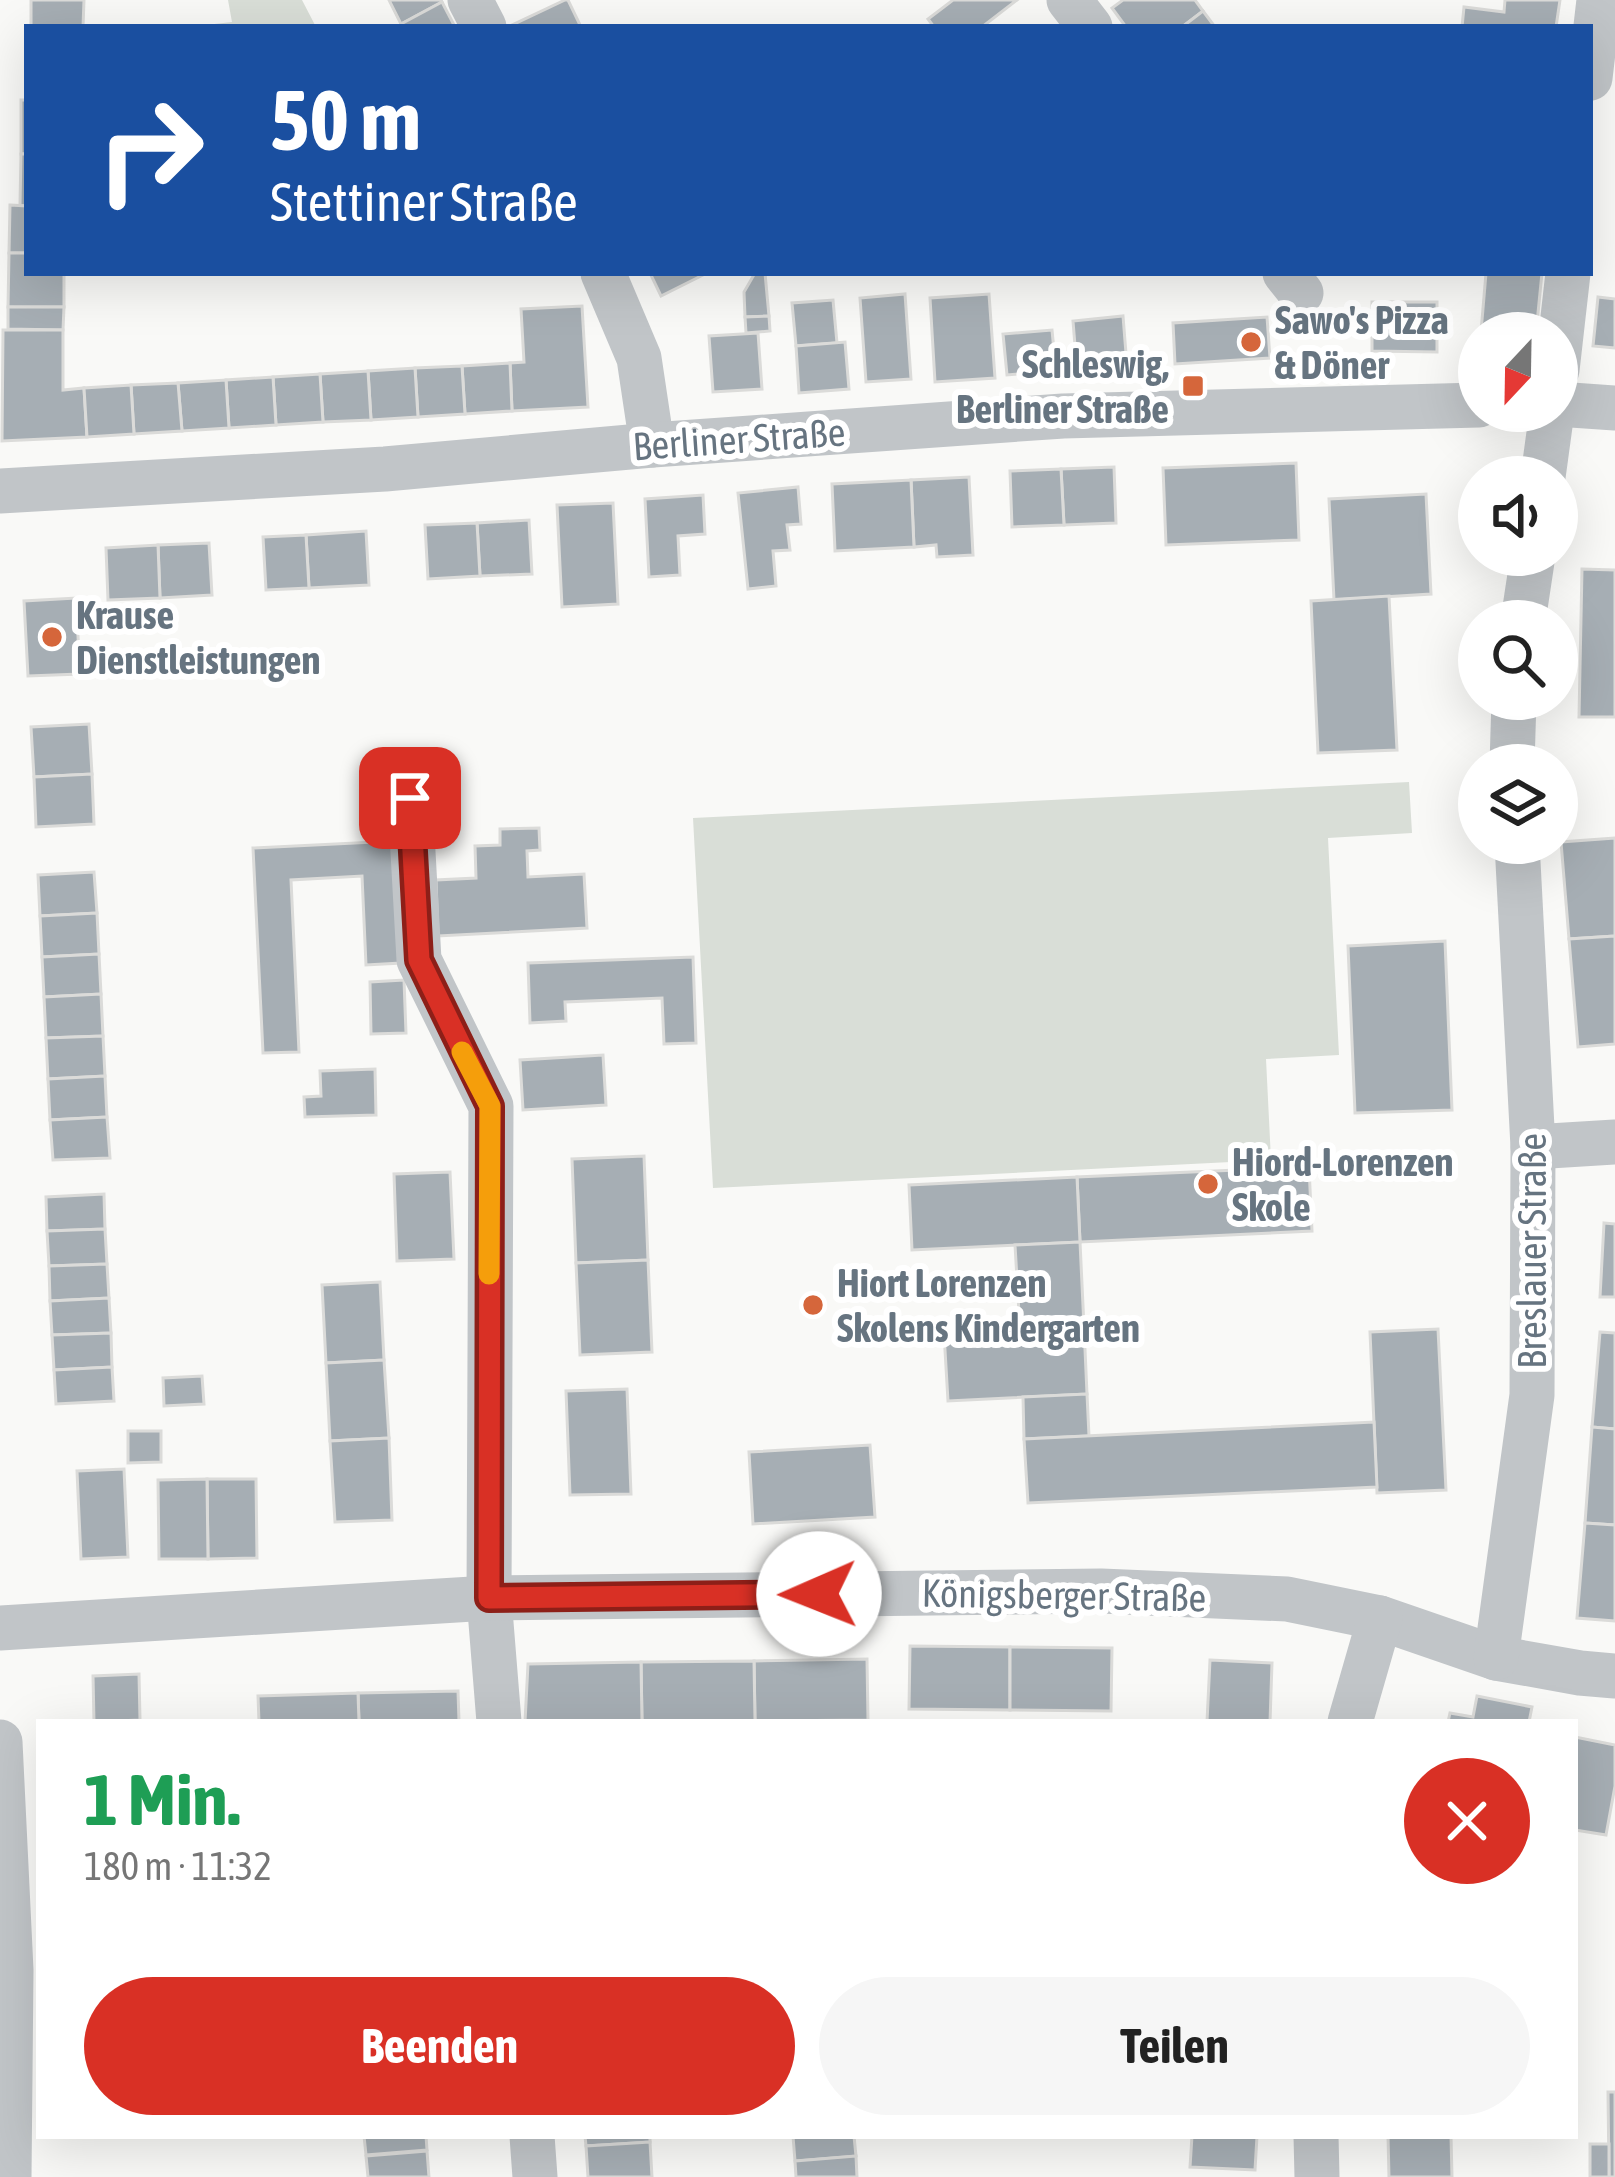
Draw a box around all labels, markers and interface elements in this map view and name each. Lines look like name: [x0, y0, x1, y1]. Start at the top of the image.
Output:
icon: right: [72, 72, 228, 228]
text: 50 m: [270, 72, 421, 168]
text: Stettiner Straße: [270, 171, 578, 232]
place label: Sawo's Pizza & Döner: [1275, 298, 1449, 387]
north arrow: [1458, 312, 1578, 432]
map controls: [1458, 312, 1578, 864]
marker: Sawo's Pizza & Döner: [1238, 329, 1264, 355]
place label: Schleswig, Berliner Straße: [956, 342, 1169, 431]
marker: Schleswig, Berliner Straße: [1180, 373, 1206, 399]
street label: Berliner Straße: [631, 410, 847, 468]
button: sound: [1458, 456, 1578, 576]
place label: Krause Dienstleistungen: [76, 593, 320, 682]
button: search: [1458, 600, 1578, 720]
marker: Krause Dienstleistungen: [39, 624, 65, 650]
button: layers: [1458, 744, 1578, 864]
pin: [359, 747, 461, 849]
icon: arrive: [377, 765, 443, 831]
street label: Breslauer Straße: [1510, 1133, 1554, 1369]
place label: Hiord-Lorenzen Skole: [1232, 1140, 1454, 1229]
marker: Hiord-Lorenzen Skole: [1195, 1171, 1221, 1197]
place label: Hiort Lorenzen Skolens Kindergarten: [837, 1261, 1140, 1350]
marker: Hiort Lorenzen Skolens Kindergarten: [800, 1292, 826, 1318]
position arrow: [756, 1531, 882, 1657]
street label: Königsberger Straße: [921, 1571, 1207, 1619]
text: 1 Min.: [84, 1758, 240, 1840]
button: close: [1404, 1758, 1530, 1884]
text: 180 m · 11:32: [84, 1844, 272, 1888]
button: Beenden: [84, 1977, 795, 2115]
button: Teilen: [819, 1977, 1530, 2115]

